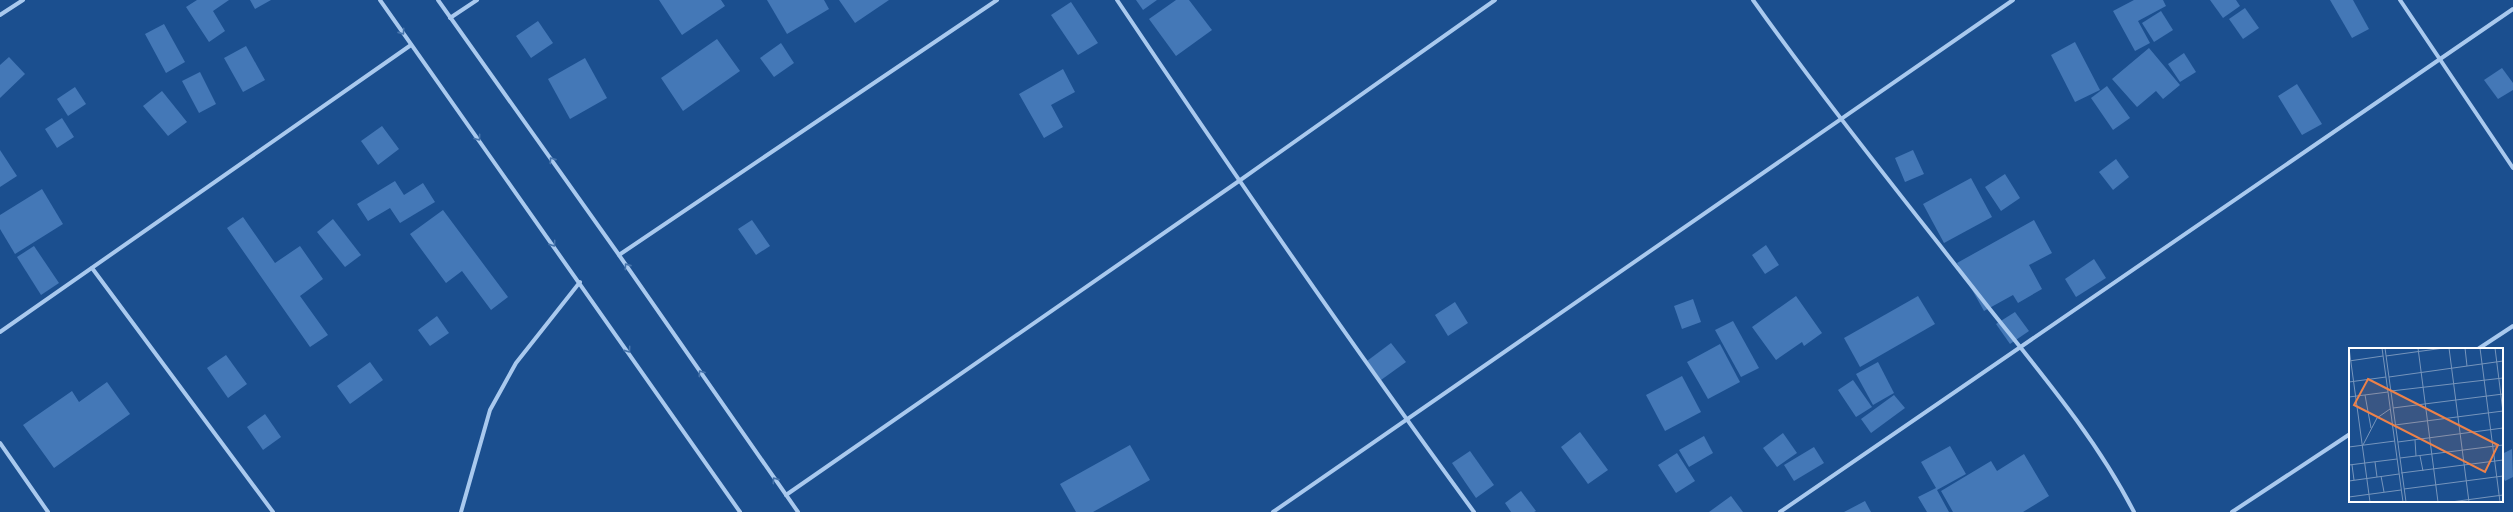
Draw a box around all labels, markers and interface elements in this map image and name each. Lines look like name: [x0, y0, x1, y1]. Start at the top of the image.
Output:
one-way arrow: [397, 28, 405, 35]
one-way arrow: [473, 134, 481, 141]
one-way arrow: [550, 158, 557, 165]
one-way arrow: [548, 240, 556, 247]
one-way arrow: [625, 264, 632, 271]
one-way arrow: [623, 346, 630, 353]
inset map: [2349, 348, 2503, 502]
one-way arrow: [698, 370, 706, 377]
one-way arrow: [772, 477, 780, 484]

